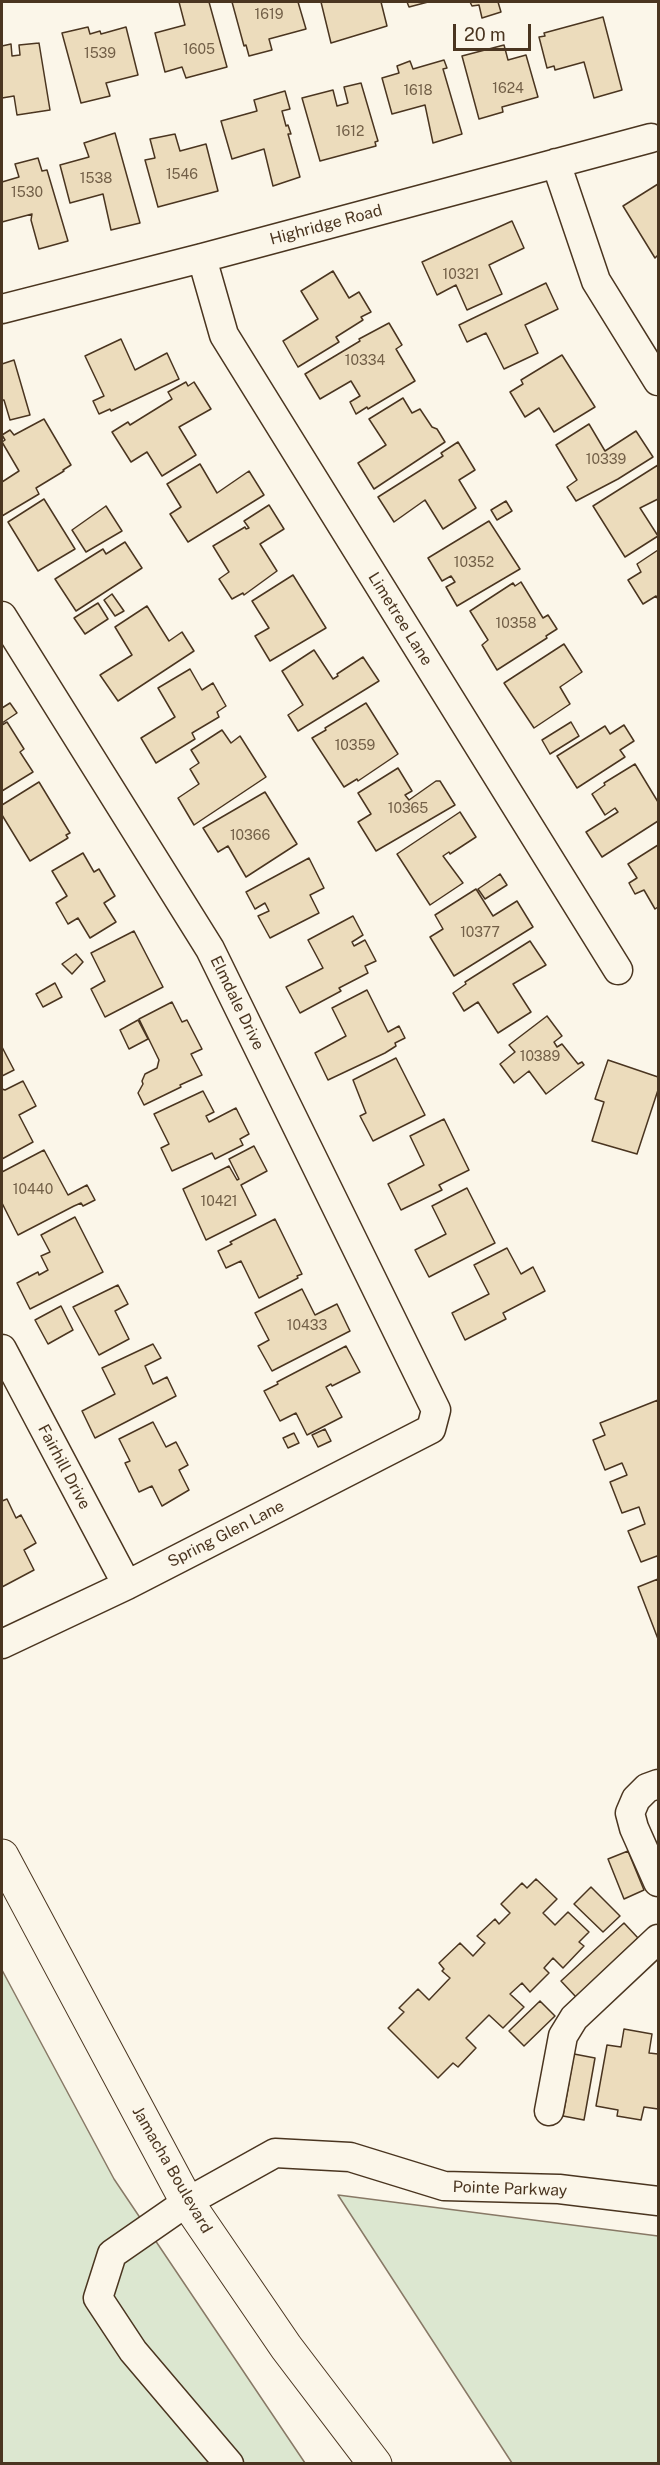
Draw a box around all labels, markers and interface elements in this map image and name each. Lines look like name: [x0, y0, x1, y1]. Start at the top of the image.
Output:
house number: 1619: [255, 7, 283, 23]
scale bar: [456, 12, 534, 50]
text: 20 m: [464, 24, 506, 45]
house number: 1605: [183, 42, 215, 58]
house number: 1539: [84, 46, 116, 62]
house number: 1624: [492, 81, 524, 97]
house number: 1618: [403, 83, 433, 99]
house number: 1612: [336, 124, 364, 140]
house number: 1546: [166, 167, 198, 183]
house number: 1538: [80, 171, 112, 187]
house number: 1530: [11, 185, 43, 201]
street label: Highridge Road: [268, 201, 384, 249]
house number: 10321: [442, 267, 480, 283]
house number: 10334: [345, 353, 385, 369]
house number: 10339: [586, 452, 626, 468]
house number: 10352: [454, 555, 494, 571]
street label: Limetree Lane: [364, 569, 436, 669]
house number: 10358: [495, 616, 537, 632]
house number: 10359: [335, 738, 375, 754]
house number: 10365: [388, 801, 428, 817]
house number: 10366: [230, 828, 270, 844]
house number: 10377: [460, 925, 500, 941]
street label: Elmdale Drive: [206, 953, 268, 1053]
house number: 10389: [520, 1049, 560, 1065]
house number: 10440: [13, 1182, 53, 1198]
house number: 10421: [200, 1194, 238, 1210]
house number: 10433: [287, 1318, 327, 1334]
street label: Fairhill Drive: [34, 1421, 94, 1513]
street label: Spring Glen Lane: [165, 1496, 287, 1572]
street label: Jamacha Boulevard: [128, 2103, 216, 2237]
street label: Pointe Parkway: [452, 2177, 568, 2201]

